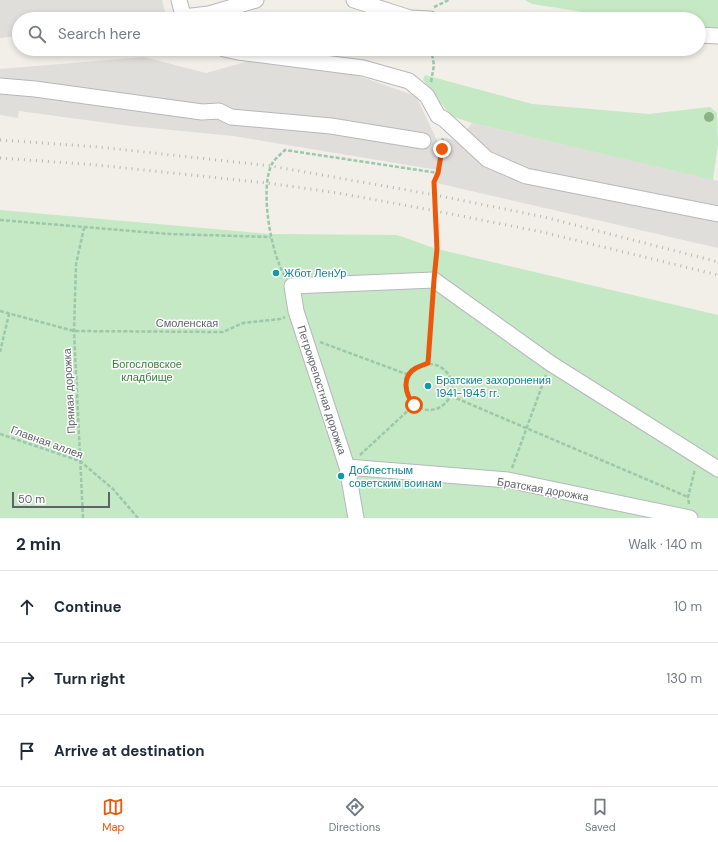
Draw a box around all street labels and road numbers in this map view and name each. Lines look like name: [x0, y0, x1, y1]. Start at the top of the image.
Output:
street label: Смоленская: [156, 316, 218, 330]
street label: Петрокрепостная дорожка: [295, 324, 350, 457]
street label: Прямая дорожка: [60, 347, 78, 434]
street label: Главная аллея: [9, 422, 85, 462]
street label: Братская дорожка: [496, 474, 591, 504]

